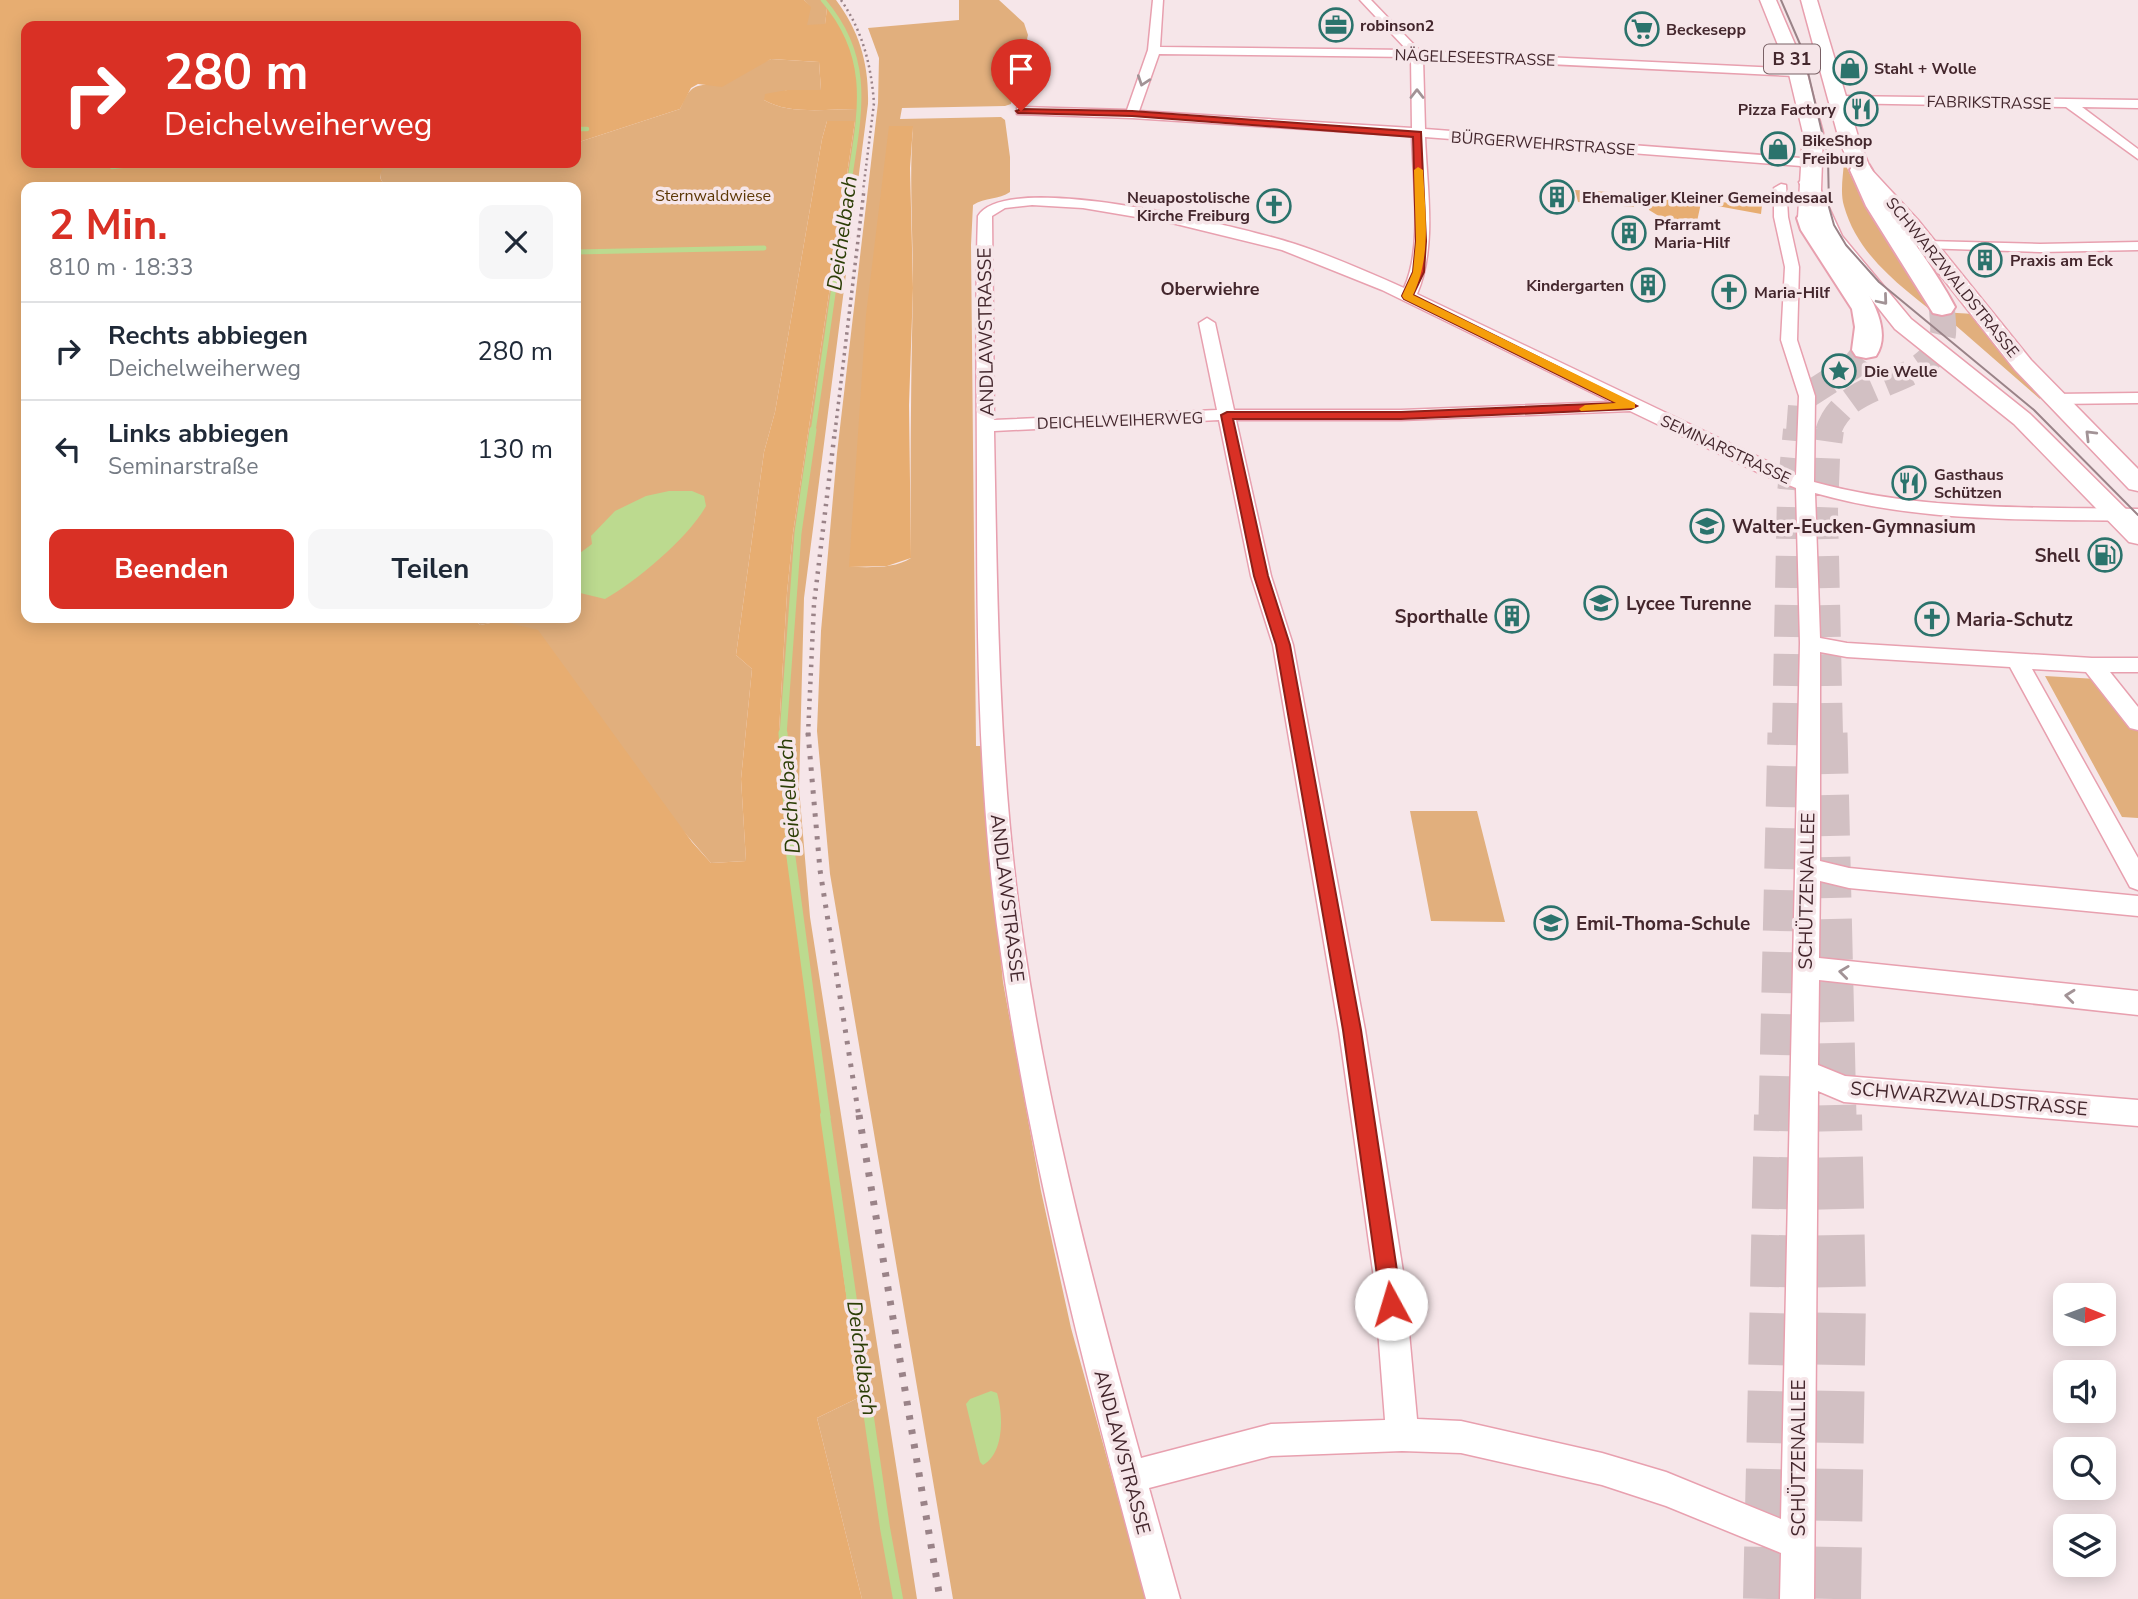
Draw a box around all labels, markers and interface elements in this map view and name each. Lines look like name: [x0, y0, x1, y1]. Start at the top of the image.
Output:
office icon: robinson2: [1317, 6, 1355, 44]
supermarket icon: Beckesepp: [1623, 10, 1661, 48]
place label: robinson2: [1360, 15, 1434, 37]
place label: Beckesepp: [1666, 19, 1746, 41]
text: 280 m: [164, 39, 308, 106]
pin: [991, 39, 1051, 111]
street label: NÄGELESEESTRASSE: [1394, 44, 1556, 72]
road number: B 31: [1764, 44, 1820, 74]
icon: right: [49, 49, 140, 140]
shop icon: Stahl + Wolle: [1831, 49, 1869, 87]
icon: arrive: [1002, 50, 1040, 88]
place label: Stahl + Wolle: [1874, 58, 1977, 80]
one-way arrow: [1137, 75, 1151, 87]
one-way arrow: [1409, 89, 1425, 99]
restaurant icon: Pizza Factory: [1842, 90, 1880, 128]
street label: FABRIKSTRASSE: [1926, 91, 2052, 115]
place label: Pizza Factory: [1738, 99, 1837, 121]
text: Deichelweiherweg: [164, 103, 433, 146]
street label: BÜRGERWEHRSTRASSE: [1450, 127, 1636, 161]
shop icon: BikeShop Freiburg: [1759, 130, 1797, 168]
place label: BikeShop Freiburg: [1802, 130, 1872, 170]
water label: Deichelbach: [820, 174, 864, 292]
building icon: Ehemaliger Kleiner Gemeindesaal: [1538, 178, 1576, 216]
park label: Sternwaldwiese: [655, 185, 771, 207]
place label: Neuapostolische Kirche Freiburg: [1127, 187, 1250, 227]
church icon: Neuapostolische Kirche Freiburg: [1255, 187, 1293, 225]
place label: Ehemaliger Kleiner Gemeindesaal: [1582, 187, 1833, 209]
street label: SCHWARZWALDSTRASSE: [1881, 193, 2024, 362]
text: 2 Min.: [49, 197, 168, 254]
button: close: [479, 205, 553, 279]
building icon: Pfarramt Maria-Hilf: [1610, 214, 1648, 252]
place label: Pfarramt Maria-Hilf: [1654, 214, 1731, 254]
building icon: Praxis am Eck: [1966, 241, 2004, 279]
street label: ANDLAWSTRASSE: [972, 247, 1000, 417]
place label: Praxis am Eck: [2010, 250, 2113, 272]
text: 810 m · 18:33: [49, 252, 194, 283]
building icon: Kindergarten: [1629, 266, 1667, 304]
church icon: Maria-Hilf: [1710, 273, 1748, 311]
place label: Kindergarten: [1526, 275, 1624, 297]
district label: Oberwiehre: [1160, 277, 1260, 301]
place label: Maria-Hilf: [1754, 282, 1831, 304]
one-way arrow: [1875, 292, 1887, 305]
text: Rechts abbiegen: [108, 318, 308, 353]
icon: right: [49, 332, 87, 370]
text: 280 m: [477, 334, 553, 369]
place icon: Die Welle: [1820, 352, 1858, 390]
text: Deichelweiherweg: [108, 353, 301, 384]
place label: Die Welle: [1864, 361, 1938, 383]
street label: DEICHELWEIHERWEG: [1037, 407, 1204, 435]
street label: SEMINARSTRASSE: [1657, 410, 1794, 490]
text: Links abbiegen: [108, 416, 289, 451]
icon: left: [49, 430, 87, 468]
one-way arrow: [2085, 430, 2098, 443]
text: 130 m: [477, 432, 553, 467]
text: Seminarstraße: [108, 451, 258, 482]
restaurant icon: Gasthaus Schützen: [1890, 464, 1928, 502]
place label: Gasthaus Schützen: [1934, 464, 2004, 504]
school or university icon: Walter-Eucken-Gymnasium: [1688, 507, 1726, 545]
place label: Walter-Eucken-Gymnasium: [1732, 514, 1976, 540]
button: Beenden: [49, 529, 294, 609]
button: Teilen: [308, 529, 553, 609]
fuel station icon: Shell: [2086, 536, 2124, 574]
place label: Shell: [2034, 543, 2080, 569]
school or university icon: Lycee Turenne: [1582, 584, 1620, 622]
place label: Lycee Turenne: [1626, 591, 1752, 617]
building icon: Sporthalle: [1493, 597, 1531, 635]
church icon: Maria-Schutz: [1913, 600, 1951, 638]
place label: Sporthalle: [1395, 604, 1488, 630]
place label: Maria-Schutz: [1956, 607, 2073, 633]
water label: Deichelbach: [771, 737, 807, 855]
street label: SCHÜTZENALLEE: [1793, 812, 1821, 970]
street label: ANDLAWSTRASSE: [984, 813, 1030, 984]
school or university icon: Emil-Thoma-Schule: [1532, 904, 1570, 942]
place label: Emil-Thoma-Schule: [1576, 911, 1750, 937]
one-way arrow: [1838, 964, 1850, 979]
one-way arrow: [2064, 989, 2075, 1004]
street label: SCHWARZWALDSTRASSE: [1849, 1076, 2089, 1122]
position arrow: [1354, 1267, 1428, 1341]
north arrow: [2053, 1283, 2116, 1346]
map controls: [2053, 1283, 2116, 1577]
water label: Deichelbach: [840, 1299, 884, 1417]
button: sound: [2053, 1360, 2116, 1423]
street label: ANDLAWSTRASSE: [1088, 1367, 1156, 1537]
street label: SCHÜTZENALLEE: [1786, 1379, 1812, 1537]
button: search: [2053, 1437, 2116, 1500]
button: layers: [2053, 1514, 2116, 1577]

